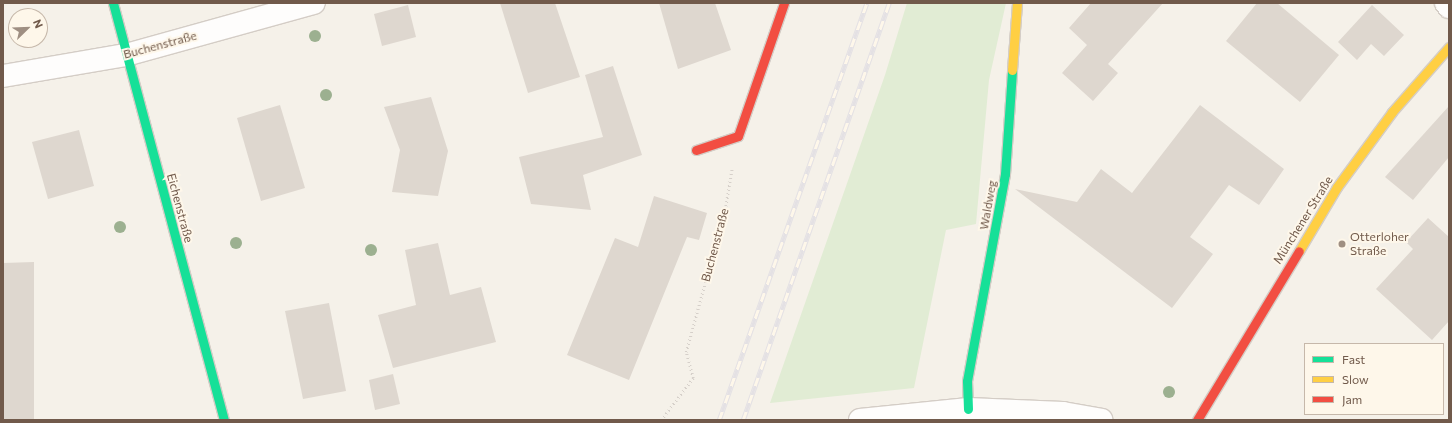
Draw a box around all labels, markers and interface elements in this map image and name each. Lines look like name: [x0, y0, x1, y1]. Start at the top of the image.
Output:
north arrow: [8, 8, 48, 48]
text: N: [31, 17, 46, 30]
street label: Buchenstraße: [122, 28, 198, 62]
street label: Eichenstraße: [164, 172, 196, 244]
street label: Münchener Straße: [1270, 173, 1336, 267]
street label: Waldweg: [977, 179, 999, 231]
street label: Buchenstraße: [698, 207, 732, 283]
place label: Otterloher Straße: [1350, 230, 1409, 258]
marker: Otterloher Straße: [1337, 239, 1347, 249]
legend: [1304, 343, 1444, 415]
text: Fast: [1342, 352, 1365, 366]
text: Slow: [1342, 372, 1369, 386]
text: Jam: [1342, 392, 1362, 406]

